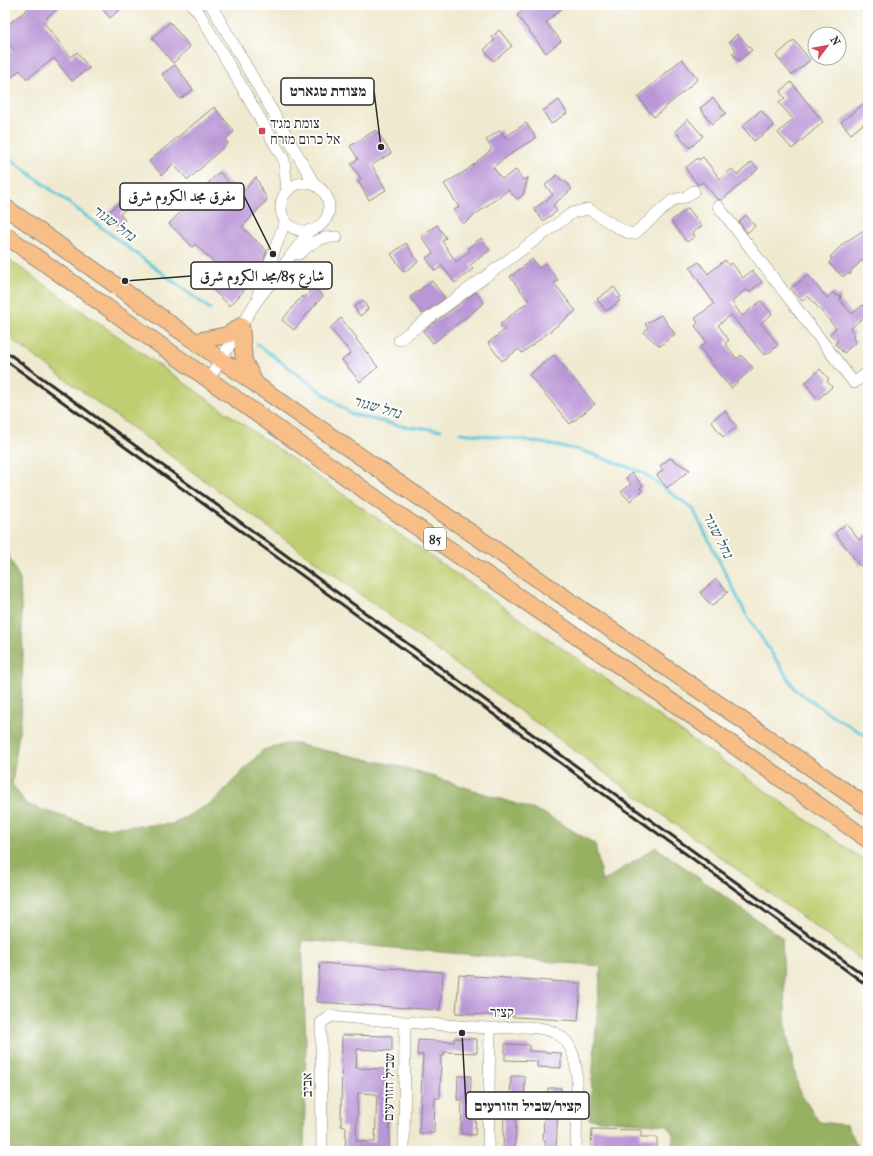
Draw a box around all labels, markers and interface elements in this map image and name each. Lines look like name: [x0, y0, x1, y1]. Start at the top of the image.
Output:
north arrow: [807, 26, 847, 66]
text: N: [827, 34, 843, 48]
callout: מצודת טגארט: [281, 78, 374, 105]
text: מצודת טגארט: [290, 82, 366, 100]
place label: צומת מג׳ד אל כרום מזרח: [270, 115, 340, 148]
marker: צומת מג׳ד אל כרום מזרח: [257, 126, 267, 136]
callout: مفرق مجد الكروم شرق: [120, 183, 244, 210]
text: مفرق مجد الكروم شرق: [128, 187, 236, 209]
water label: נחל שגור: [89, 201, 140, 246]
callout: شارع 85/مجد الكروم شرق: [191, 262, 332, 289]
text: شارع 85/مجد الكروم شرق: [200, 267, 324, 289]
water label: נחל שגור: [351, 392, 404, 423]
water label: נחל שגור: [699, 509, 738, 562]
road number: 85: [424, 528, 446, 550]
street label: קציר: [490, 1004, 514, 1021]
street label: שביל הזורעים: [380, 1052, 398, 1121]
street label: אביב: [298, 1072, 316, 1098]
callout: קציר/שביל הזורעים: [466, 1092, 589, 1119]
text: קציר/שביל הזורעים: [474, 1097, 582, 1115]

